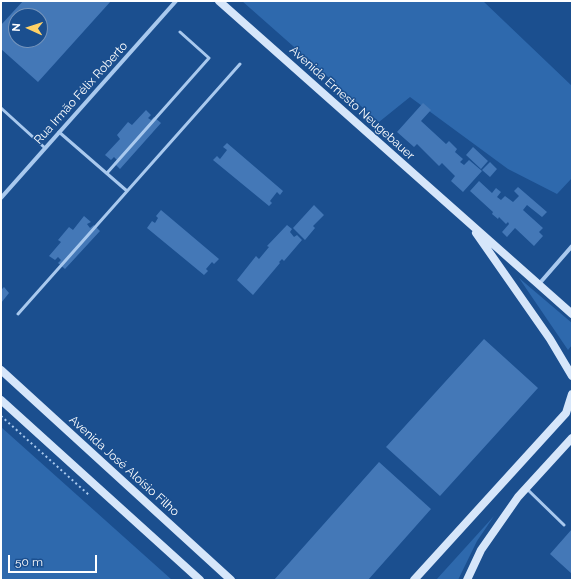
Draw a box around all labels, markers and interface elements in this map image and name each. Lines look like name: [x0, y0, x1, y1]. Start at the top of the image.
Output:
north arrow: [8, 8, 48, 48]
text: N: [10, 23, 23, 32]
street label: Rua Irmão Félix Roberto: [31, 39, 131, 147]
street label: Avenida Ernesto Neugebauer: [287, 43, 417, 163]
street label: Avenida José Aloísio Filho: [66, 413, 182, 519]
scale bar: [10, 547, 99, 573]
text: 50 m: [15, 555, 43, 569]

